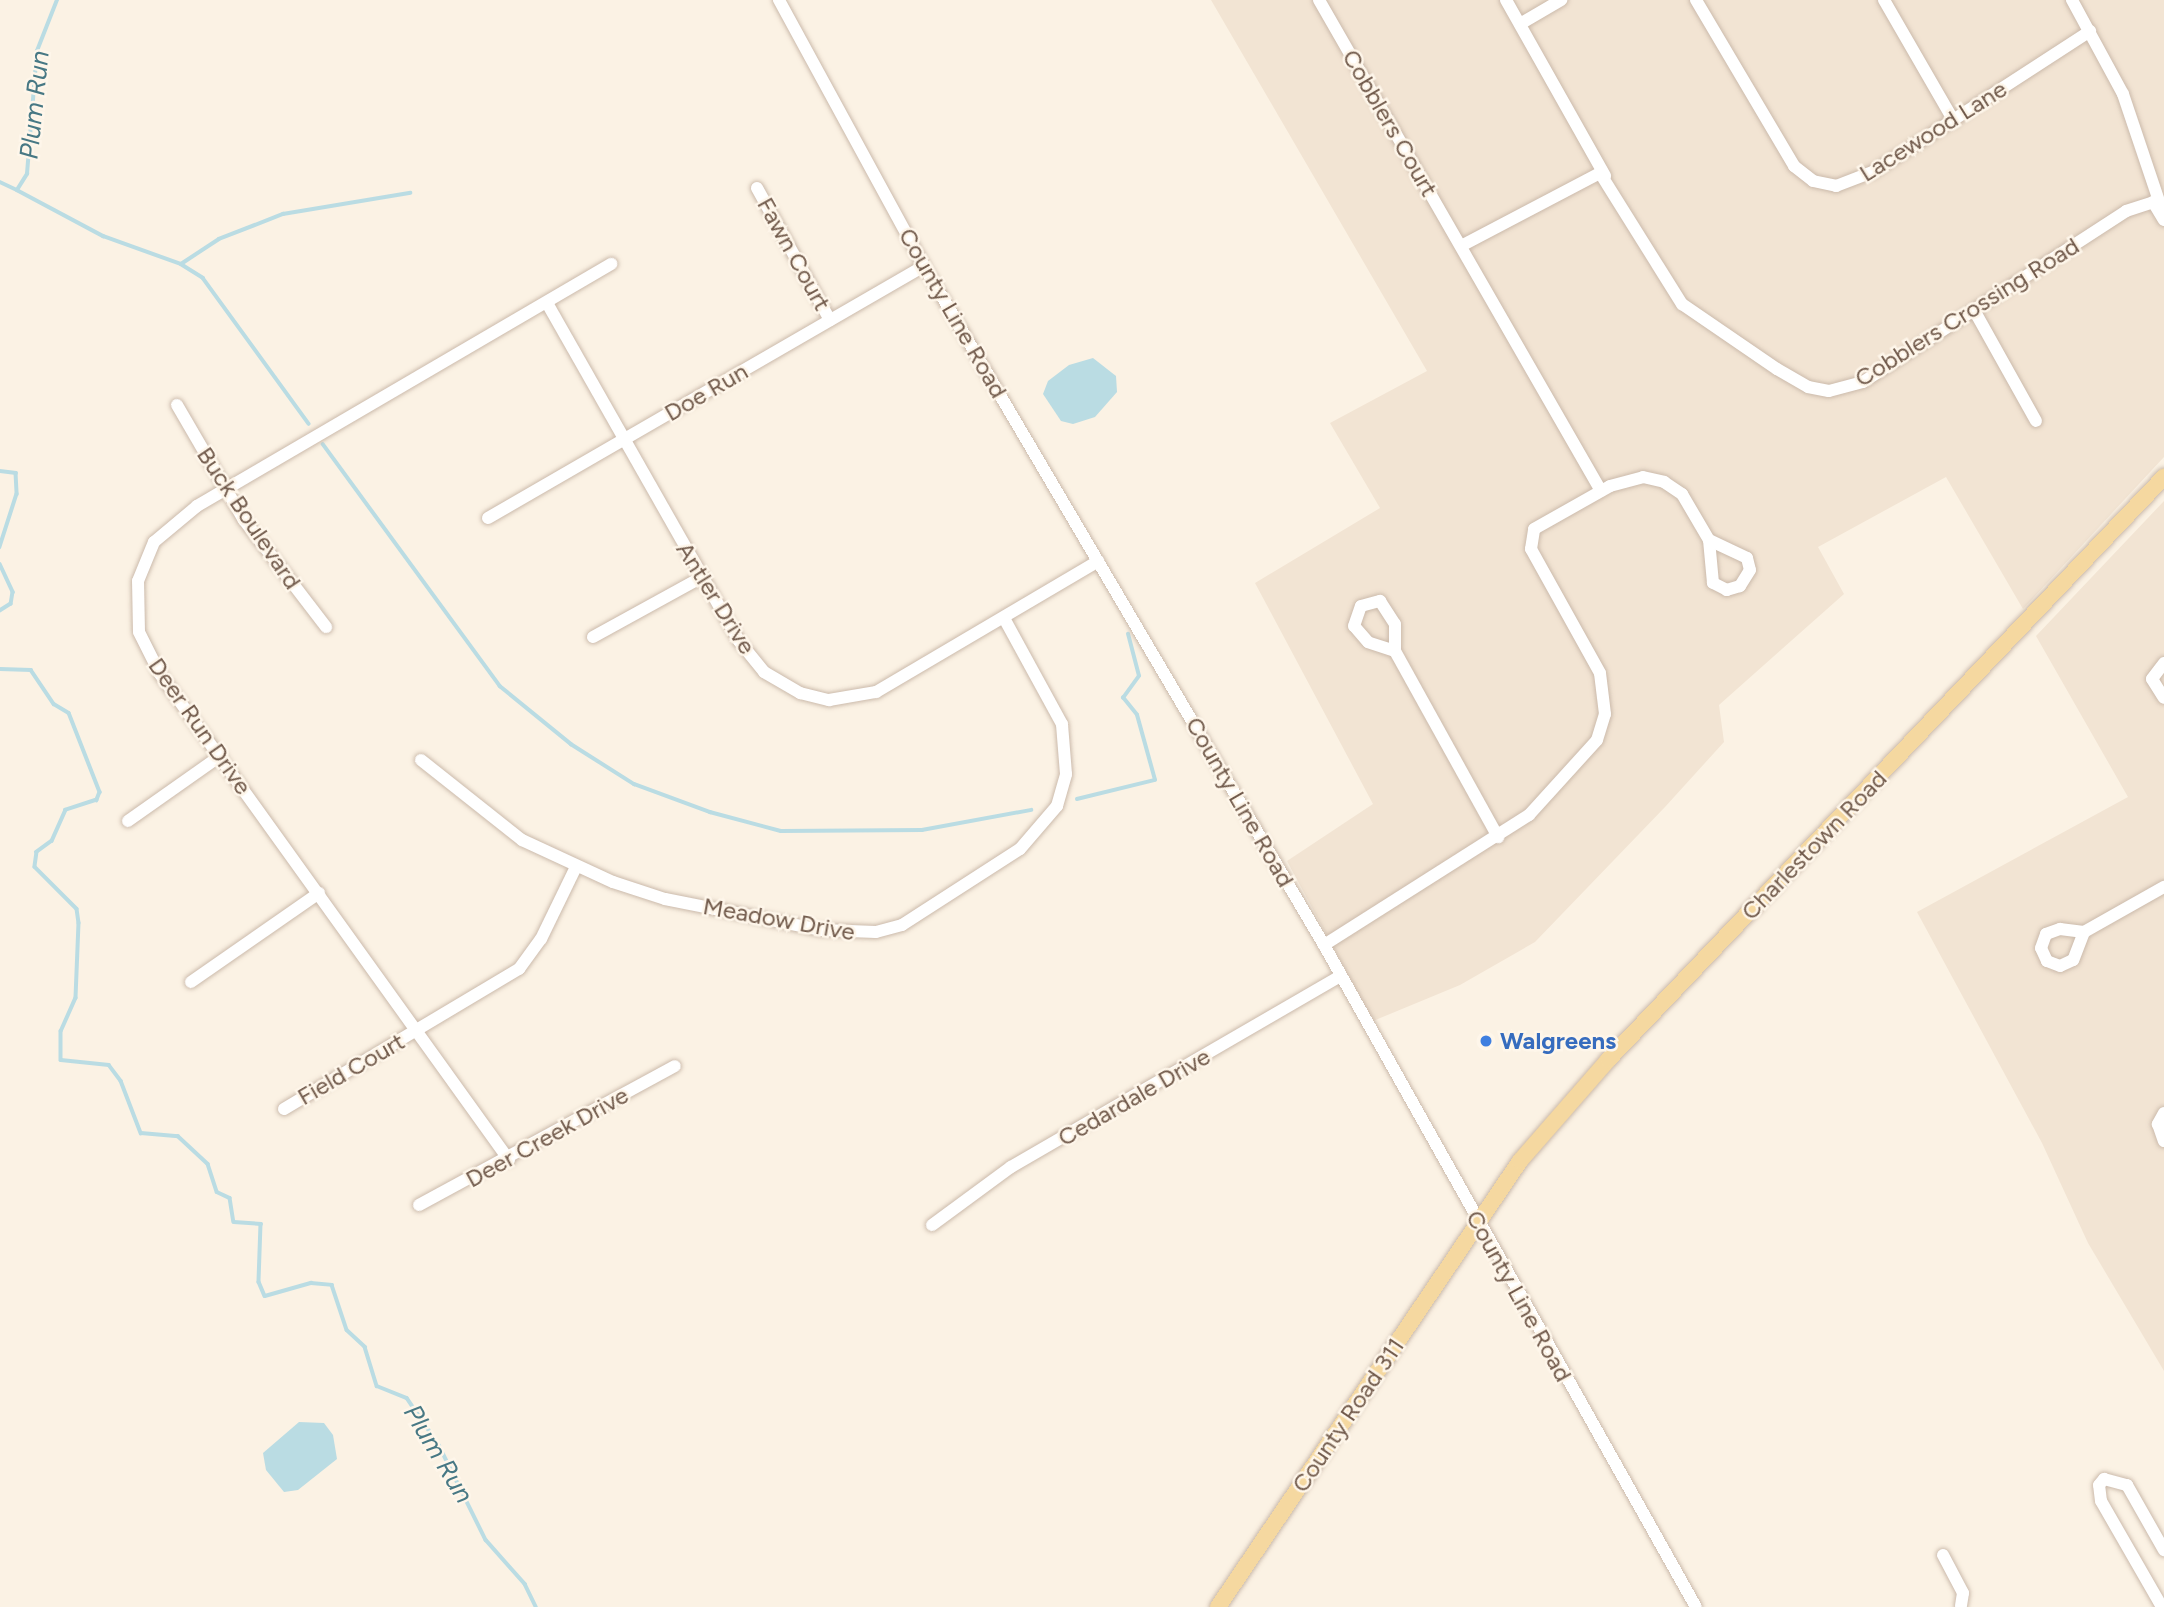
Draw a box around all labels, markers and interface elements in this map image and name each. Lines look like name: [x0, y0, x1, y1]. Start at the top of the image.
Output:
street label: Cobblers Court: [1336, 44, 1444, 202]
water label: Plum Run: [14, 49, 56, 161]
street label: Lacewood Lane: [1854, 74, 2012, 188]
street label: Fawn Court: [751, 192, 837, 316]
street label: County Line Road: [893, 223, 1013, 403]
street label: Cobblers Crossing Road: [1850, 231, 2084, 393]
street label: Doe Run: [659, 357, 753, 427]
street label: Buck Boulevard: [191, 441, 307, 595]
street label: Antler Drive: [670, 537, 762, 659]
street label: Deer Run Drive: [142, 652, 258, 800]
street label: County Line Road: [1180, 712, 1300, 892]
street label: Charlestown Road: [1735, 764, 1893, 926]
street label: Meadow Drive: [701, 891, 857, 947]
street label: Field Court: [292, 1027, 410, 1111]
place label: Walgreens: [1500, 1027, 1616, 1055]
marker: Walgreens: [1478, 1033, 1494, 1049]
street label: Cedardale Drive: [1053, 1042, 1215, 1152]
street label: Deer Creek Drive: [461, 1080, 633, 1194]
street label: County Line Road: [1460, 1205, 1578, 1387]
street label: County Road 311: [1286, 1332, 1410, 1498]
water label: Plum Run: [397, 1399, 479, 1509]

